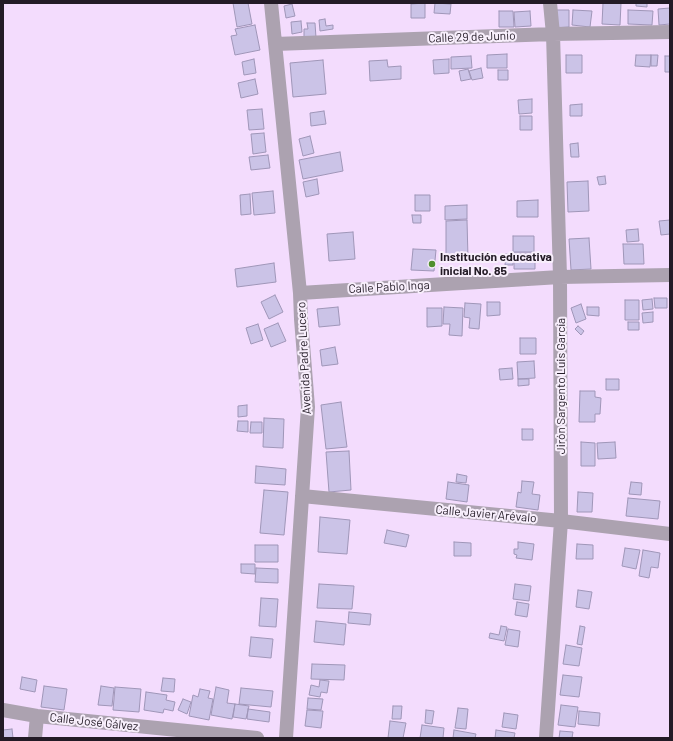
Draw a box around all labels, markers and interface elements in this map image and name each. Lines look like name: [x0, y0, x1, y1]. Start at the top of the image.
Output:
street label: Calle 29 de Junio: [428, 28, 516, 46]
place label: Institución educativa inicial No. 85: [440, 250, 552, 278]
marker: Institución educativa inicial No. 85: [427, 259, 437, 269]
street label: Calle Pablo Inga: [348, 278, 430, 296]
street label: Avenida Padre Lucero: [294, 301, 314, 415]
street label: Jirón Sargento Luis García: [554, 318, 568, 454]
street label: Calle Javier Arévalo: [435, 502, 537, 526]
street label: Calle José Gálvez: [49, 710, 139, 734]

